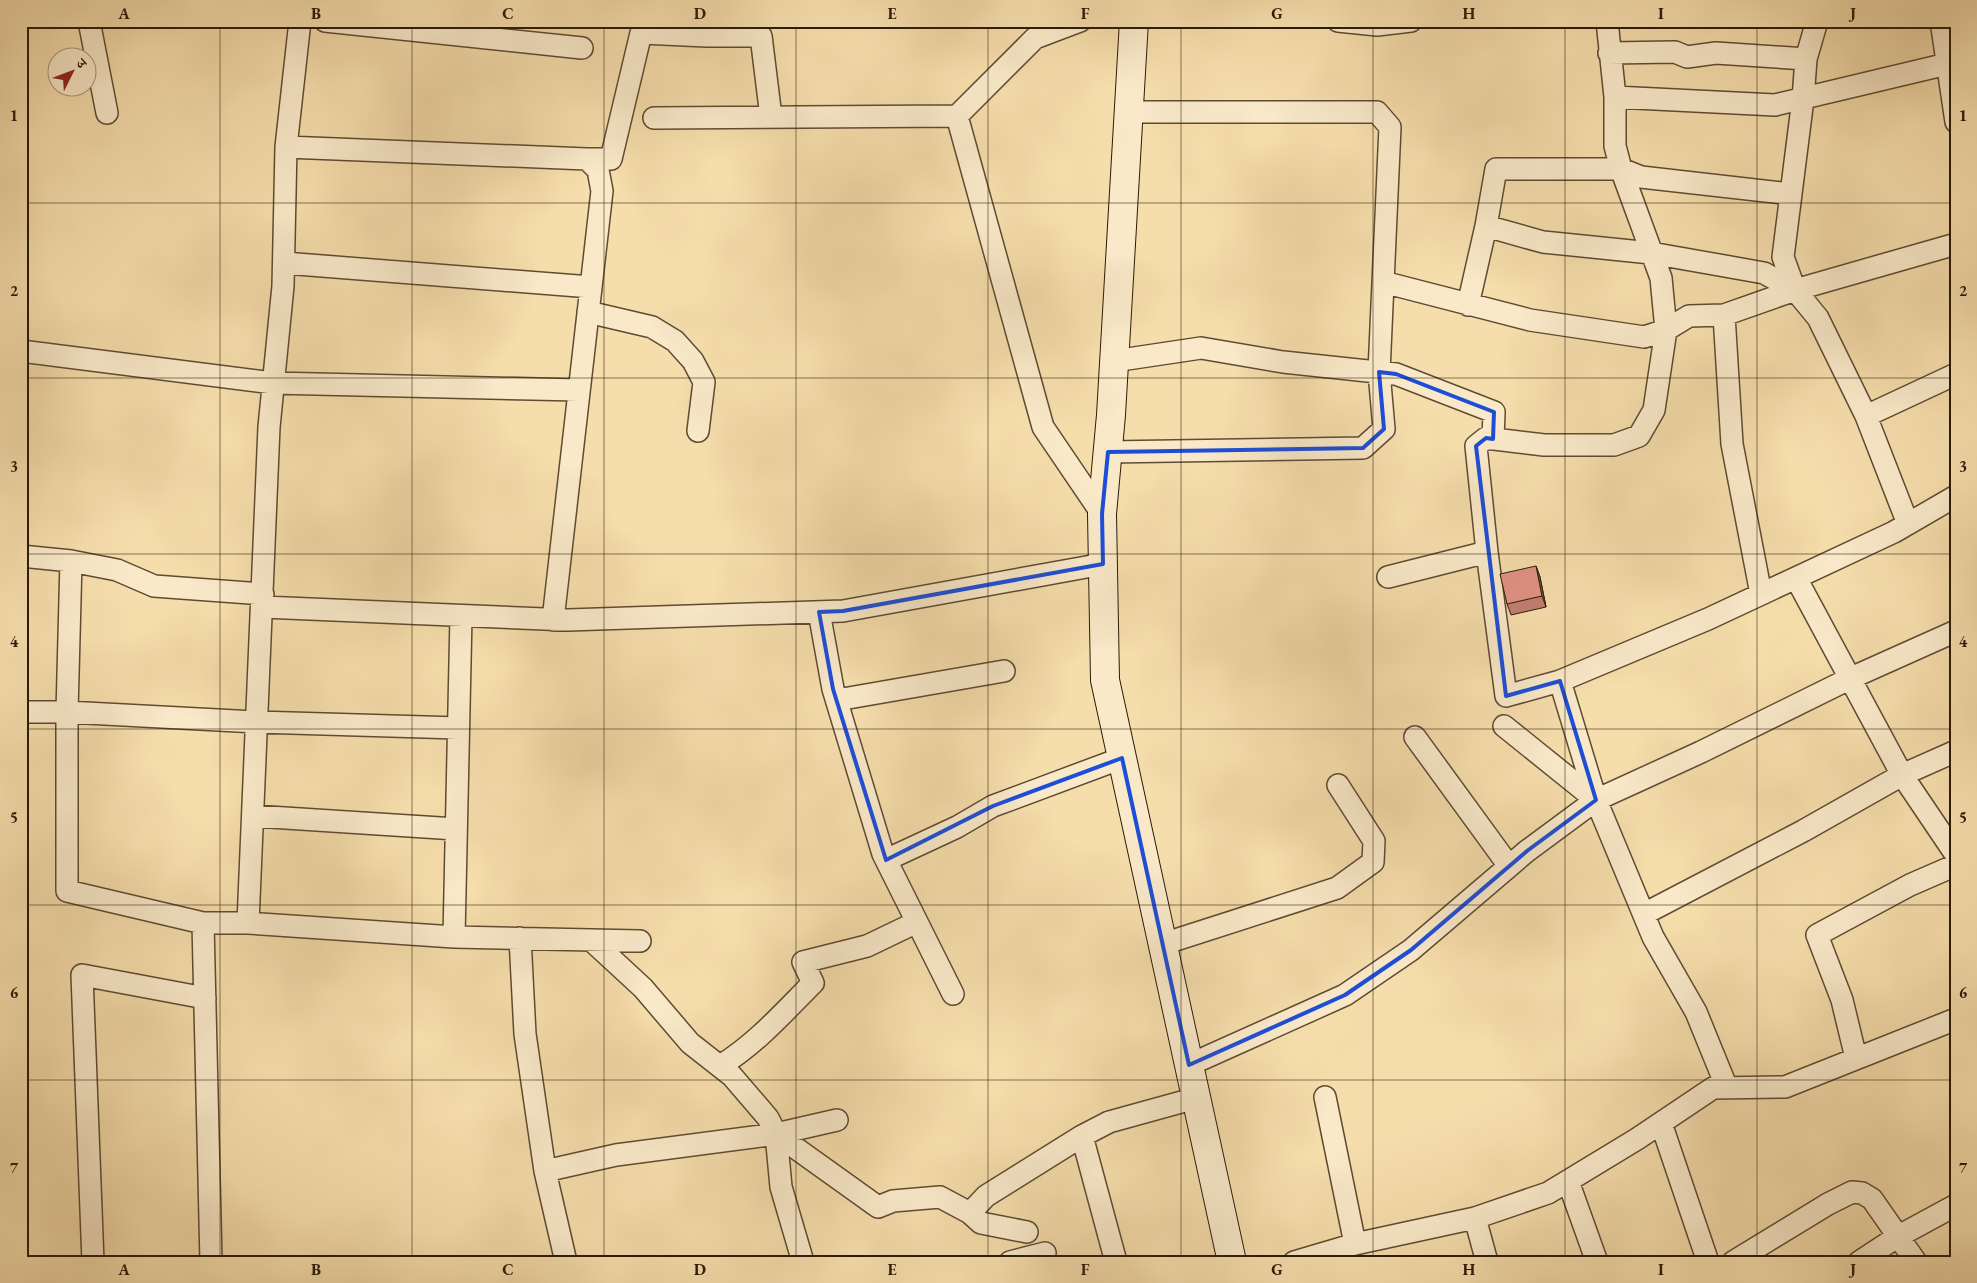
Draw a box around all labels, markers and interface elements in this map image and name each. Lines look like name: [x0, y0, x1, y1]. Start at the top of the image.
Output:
text: A: [117, 3, 130, 24]
text: B: [311, 3, 321, 24]
text: C: [502, 3, 514, 24]
text: D: [694, 3, 706, 24]
text: E: [887, 3, 897, 24]
text: F: [1081, 3, 1090, 24]
text: G: [1271, 3, 1283, 24]
text: H: [1463, 3, 1476, 24]
text: I: [1658, 3, 1664, 24]
text: J: [1848, 3, 1856, 24]
north arrow: [48, 48, 98, 98]
text: उ: [72, 54, 91, 73]
text: 1: [10, 105, 18, 126]
text: 1: [1959, 105, 1967, 126]
text: 2: [10, 280, 19, 301]
text: 2: [1959, 280, 1968, 301]
text: 3: [10, 456, 18, 477]
text: 3: [1959, 456, 1967, 477]
text: 4: [10, 631, 19, 652]
text: 4: [1959, 631, 1968, 652]
text: 5: [10, 807, 18, 828]
text: 5: [1959, 807, 1967, 828]
text: 6: [10, 982, 19, 1003]
text: 6: [1959, 982, 1968, 1003]
text: 7: [10, 1157, 19, 1178]
text: 7: [1959, 1157, 1968, 1178]
text: A: [117, 1259, 130, 1280]
text: B: [311, 1259, 321, 1280]
text: C: [502, 1259, 514, 1280]
text: D: [694, 1259, 706, 1280]
text: E: [887, 1259, 897, 1280]
text: F: [1081, 1259, 1090, 1280]
text: G: [1271, 1259, 1283, 1280]
text: H: [1463, 1259, 1476, 1280]
text: I: [1658, 1259, 1664, 1280]
text: J: [1848, 1259, 1856, 1280]

